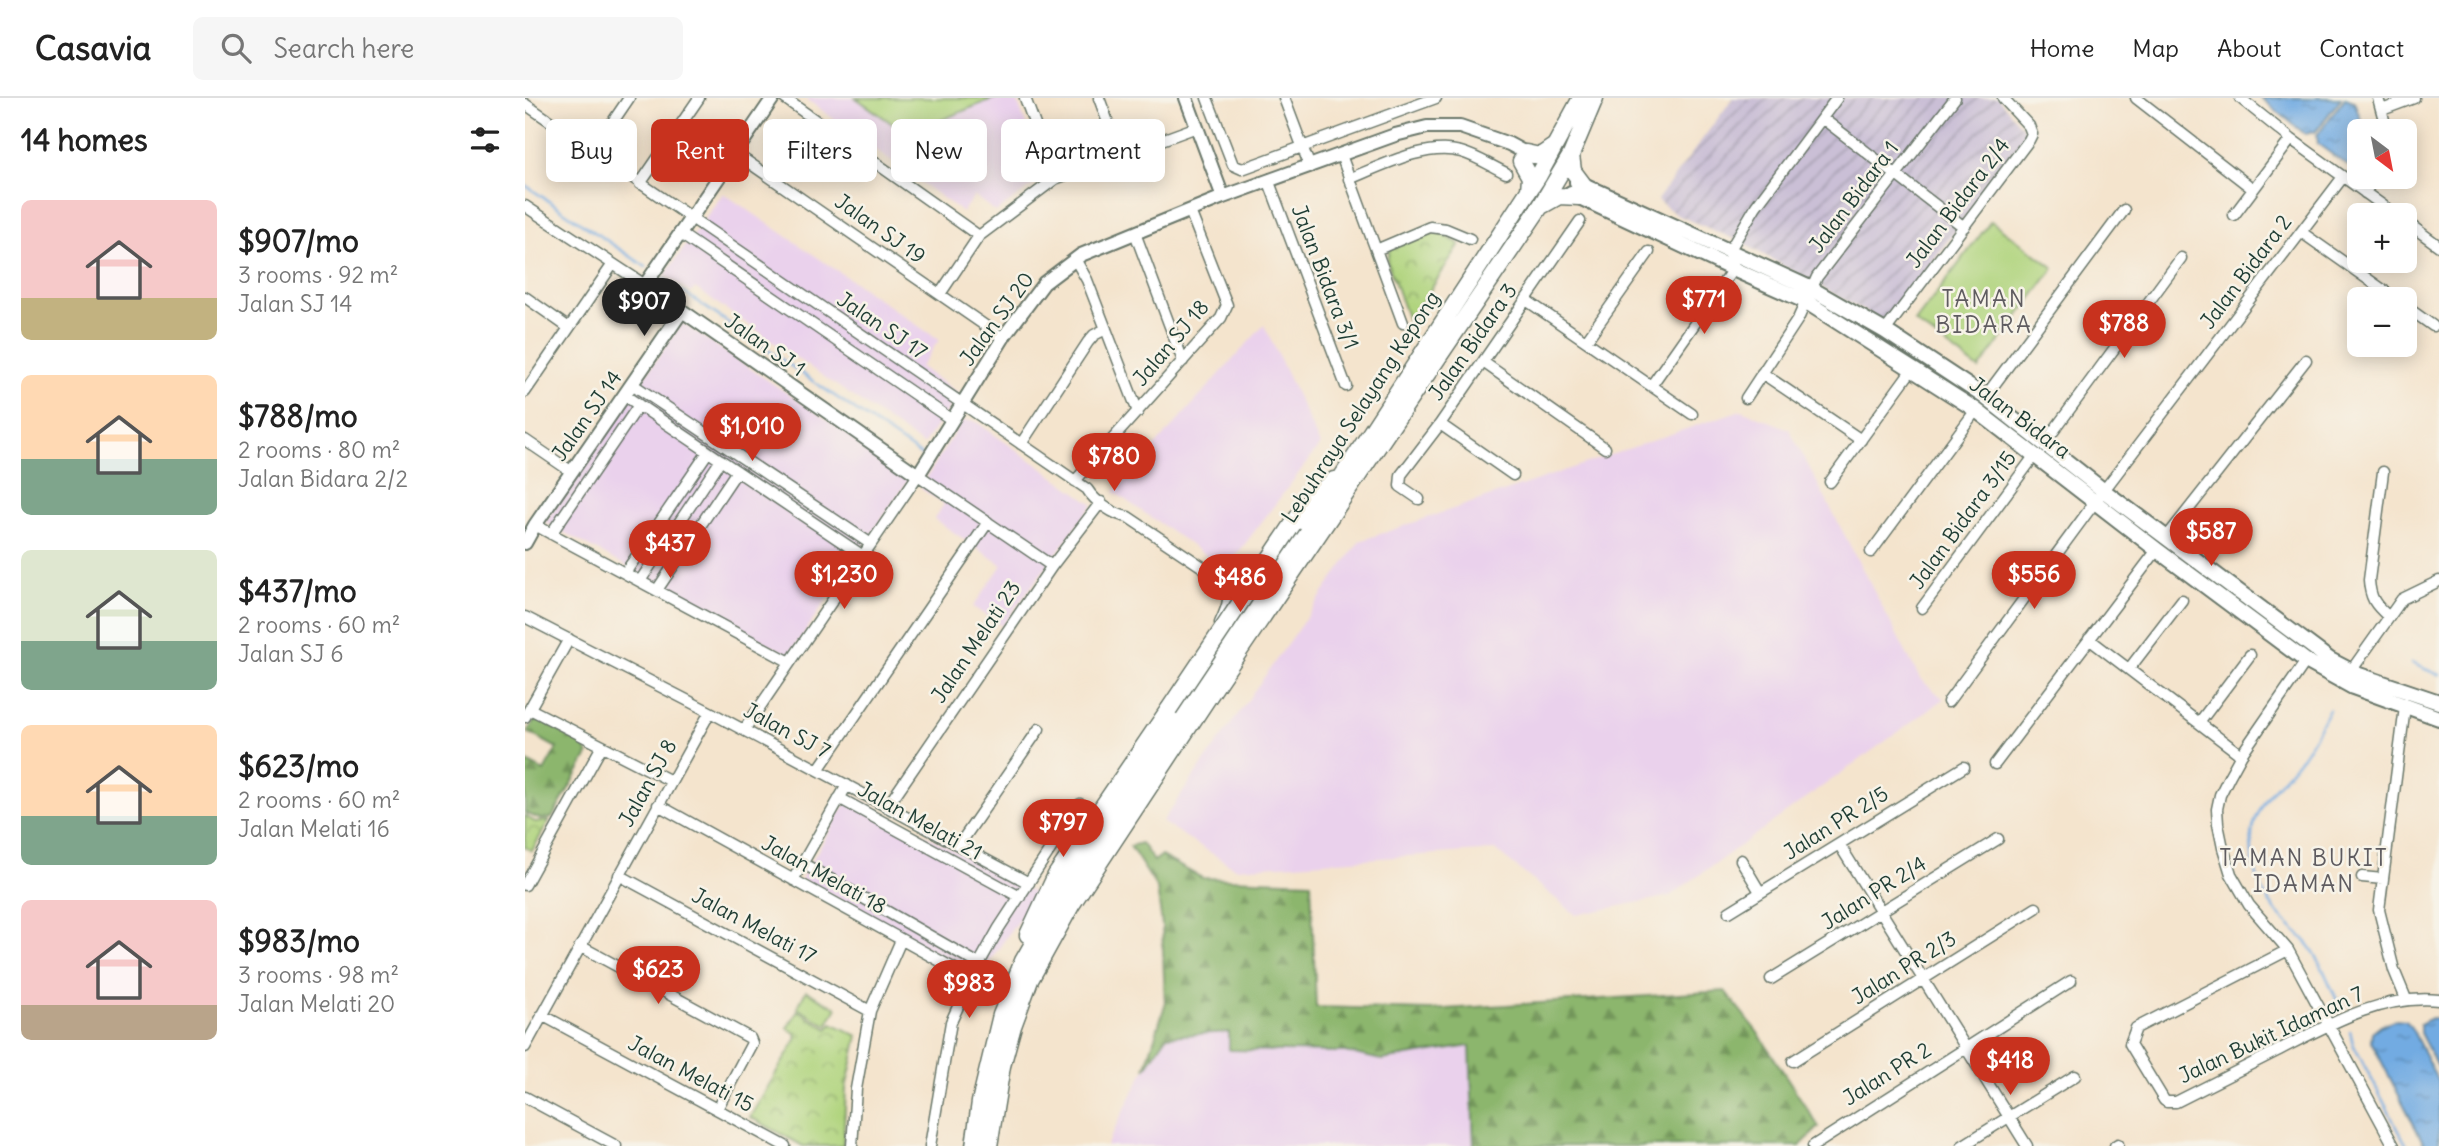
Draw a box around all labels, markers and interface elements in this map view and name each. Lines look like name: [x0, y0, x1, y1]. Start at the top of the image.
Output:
search box: [193, 17, 683, 80]
text: Casavia: [35, 27, 151, 69]
icon: search: [217, 29, 255, 67]
text: Search here: [273, 32, 414, 65]
text: Home: [2030, 33, 2094, 63]
text: Map: [2132, 33, 2179, 63]
text: About: [2217, 33, 2281, 63]
text: Contact: [2319, 33, 2404, 63]
chip: Buy: [546, 119, 637, 182]
chip: Rent: [651, 119, 749, 182]
chip: Filters: [763, 119, 877, 182]
chip: New: [891, 119, 987, 182]
chip: Apartment: [1001, 119, 1165, 182]
north arrow: [2347, 119, 2417, 189]
map controls: [2347, 119, 2417, 357]
text: 14 homes: [21, 121, 148, 159]
icon: filters: [466, 121, 504, 159]
street label: Jalan Bidara 2/4: [1900, 132, 2015, 273]
street label: Jalan Bidara 1: [1803, 135, 1904, 258]
street label: Jalan SJ 19: [830, 188, 931, 270]
street label: Jalan Bidara 3/1: [1286, 201, 1365, 353]
button: +: [2347, 203, 2417, 273]
street label: Jalan Bidara 2: [2194, 209, 2297, 334]
text: $907/mo: [238, 222, 359, 260]
icon: home: [77, 228, 161, 312]
text: 3 rooms · 92 m²: [238, 260, 398, 289]
street label: Jalan SJ 20: [954, 266, 1040, 371]
pin: $771: [1663, 276, 1745, 336]
pin: $907: [603, 278, 685, 338]
street label: Jalan Bidara 3: [1422, 278, 1523, 405]
text: $771: [1682, 284, 1726, 313]
district label: TAMAN BIDARA: [1935, 284, 2033, 339]
text: $907: [618, 286, 670, 315]
street label: Jalan SJ 17: [832, 286, 932, 366]
street label: Lebuhraya Selayang Kepong: [1275, 286, 1446, 528]
button: −: [2347, 287, 2417, 357]
text: Jalan SJ 14: [238, 289, 353, 318]
street label: Jalan SJ 18: [1127, 294, 1215, 391]
pin: $788: [2083, 300, 2165, 360]
street label: Jalan SJ 1: [720, 307, 811, 382]
text: $788: [2099, 308, 2149, 337]
street label: Jalan SJ 14: [546, 365, 628, 466]
street label: Jalan Bidara: [1964, 371, 2076, 464]
text: $788/mo: [238, 397, 358, 435]
icon: home: [77, 403, 161, 487]
pin: $1,010: [695, 404, 809, 463]
text: $1,010: [719, 411, 785, 440]
pin: $780: [1073, 434, 1155, 493]
text: 2 rooms · 80 m²: [238, 435, 400, 464]
text: $780: [1088, 441, 1140, 470]
street label: Jalan Bidara 3/15: [1903, 445, 2022, 594]
text: Jalan Bidara 2/2: [238, 464, 408, 493]
pin: $587: [2170, 508, 2252, 568]
text: $587: [2186, 516, 2236, 545]
pin: $437: [629, 520, 711, 580]
text: $437: [645, 528, 695, 557]
pin: $1,230: [787, 552, 901, 611]
pin: $556: [1993, 552, 2075, 611]
pin: $486: [1199, 554, 1281, 614]
text: $1,230: [810, 559, 878, 588]
text: $556: [2008, 559, 2060, 588]
text: $486: [1214, 562, 1266, 591]
text: $437/mo: [238, 572, 357, 610]
street label: Jalan Melati 23: [925, 575, 1026, 708]
icon: home: [77, 578, 161, 662]
text: 2 rooms · 60 m²: [238, 610, 400, 639]
text: Jalan SJ 6: [238, 639, 343, 668]
street label: Jalan SJ 7: [739, 696, 835, 765]
street label: Jalan SJ 8: [612, 734, 683, 831]
text: $623/mo: [238, 747, 359, 785]
icon: home: [77, 753, 161, 837]
street label: Jalan Melati 21: [853, 775, 987, 866]
street label: Jalan PR 2/5: [1778, 780, 1893, 865]
text: 2 rooms · 60 m²: [238, 785, 400, 814]
pin: $797: [1022, 800, 1104, 859]
text: $797: [1039, 807, 1087, 836]
text: Jalan Melati 16: [238, 814, 390, 843]
street label: Jalan Melati 18: [757, 829, 891, 920]
district label: TAMAN BUKIT IDAMAN: [2219, 843, 2389, 898]
street label: Jalan PR 2/4: [1816, 850, 1931, 935]
street label: Jalan Melati 17: [688, 882, 821, 970]
text: $983/mo: [238, 922, 360, 960]
street label: Jalan PR 2/3: [1846, 925, 1961, 1010]
icon: home: [77, 928, 161, 1012]
pin: $623: [617, 946, 699, 1006]
text: $623: [632, 954, 684, 983]
text: 3 rooms · 98 m²: [238, 960, 399, 989]
pin: $983: [928, 960, 1010, 1020]
text: $983: [943, 968, 995, 997]
street label: Jalan Bukit Idaman 7: [2174, 980, 2368, 1089]
text: Jalan Melati 20: [238, 989, 395, 1018]
street label: Jalan Melati 15: [624, 1029, 759, 1118]
street label: Jalan PR 2: [1838, 1036, 1936, 1111]
pin: $418: [1969, 1038, 2051, 1097]
text: $418: [1986, 1045, 2034, 1074]

